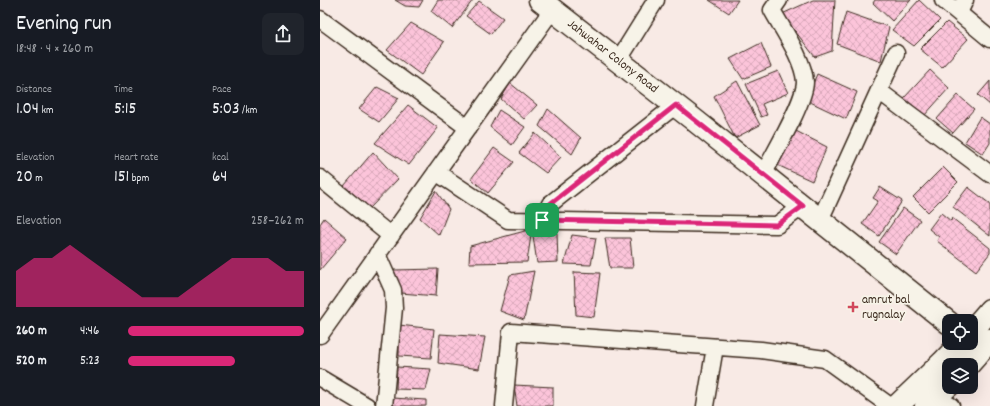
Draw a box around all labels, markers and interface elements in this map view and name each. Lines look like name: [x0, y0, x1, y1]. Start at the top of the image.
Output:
text: Evening run: [16, 9, 112, 40]
button: share: [262, 13, 304, 55]
street label: Jahwahar Colony Road: [563, 15, 662, 98]
text: 18:48 · 4 × 260 m: [16, 40, 93, 59]
text: Distance: [16, 82, 52, 98]
text: Time: [114, 82, 133, 98]
text: Pace: [212, 82, 231, 98]
text: 1.04: [16, 98, 39, 122]
text: 5:15: [114, 98, 136, 122]
text: 5:03: [212, 98, 240, 122]
text: km: [39, 103, 53, 119]
text: /km: [240, 103, 257, 119]
text: Elevation: [16, 150, 54, 166]
text: Heart rate: [114, 150, 158, 166]
text: kcal: [212, 150, 229, 166]
text: 20: [16, 166, 33, 190]
text: 151: [114, 166, 129, 190]
text: 64: [212, 166, 227, 190]
text: m: [33, 171, 43, 187]
text: bpm: [129, 171, 149, 187]
pin: [525, 203, 559, 237]
icon: arrive: [531, 209, 553, 231]
text: Elevation: [16, 212, 61, 231]
text: 258–262 m: [251, 212, 304, 231]
place label: amrut bal rugnalay: [862, 291, 910, 325]
marker: amrut bal rugnalay: [847, 301, 859, 313]
map controls: [942, 314, 978, 394]
button: locate: [942, 314, 978, 350]
text: 260 m: [16, 322, 47, 341]
text: 4:46: [80, 322, 99, 341]
text: 520 m: [16, 352, 47, 371]
text: 5:23: [80, 352, 100, 371]
button: layers: [942, 358, 978, 394]

